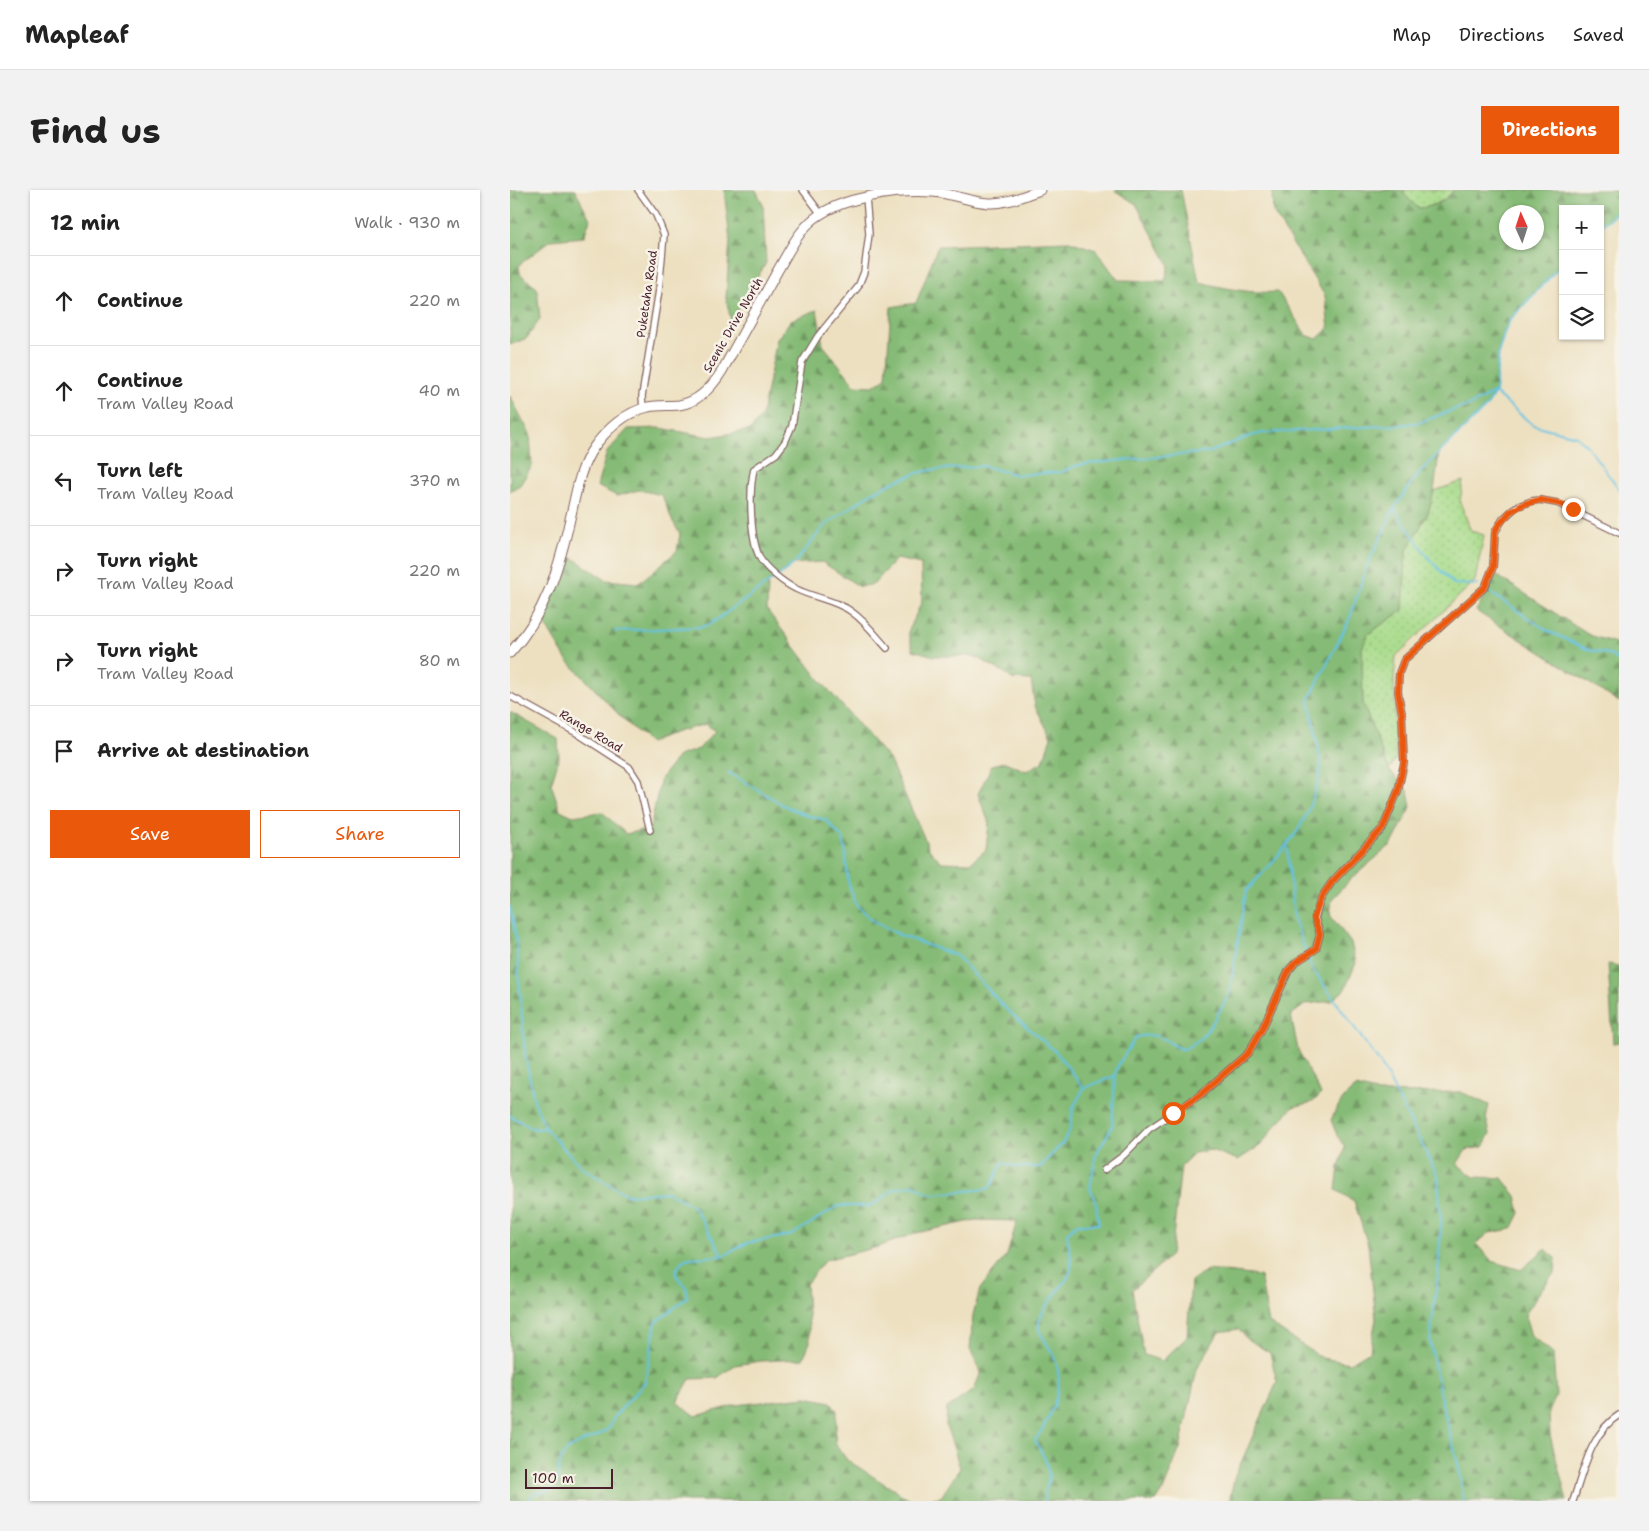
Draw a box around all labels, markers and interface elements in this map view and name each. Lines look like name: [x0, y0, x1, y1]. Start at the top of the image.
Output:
text: Mapleaf: [25, 19, 129, 51]
text: Map: [1393, 23, 1431, 47]
text: Directions: [1459, 23, 1545, 47]
text: Saved: [1573, 23, 1624, 47]
button: Directions: [1481, 106, 1619, 154]
text: Find us: [30, 107, 161, 154]
north arrow: [1499, 205, 1544, 250]
map controls: [1559, 205, 1604, 340]
button: +: [1559, 205, 1604, 250]
text: 12 min: [50, 209, 120, 237]
text: Walk · 930 m: [354, 212, 460, 233]
street label: Puketaha Road: [633, 249, 661, 339]
button: −: [1559, 250, 1604, 295]
street label: Scenic Drive North: [699, 275, 767, 375]
icon: ahead: [50, 287, 78, 315]
text: Continue: [97, 288, 183, 313]
text: 220 m: [408, 290, 460, 311]
button: layers: [1559, 295, 1604, 340]
text: Continue: [97, 368, 183, 393]
icon: ahead: [50, 377, 78, 405]
text: 40 m: [418, 380, 460, 401]
text: Tram Valley Road: [97, 393, 234, 414]
text: Turn left: [97, 458, 183, 483]
icon: left: [50, 467, 78, 495]
text: 370 m: [409, 470, 460, 491]
text: Tram Valley Road: [97, 483, 234, 504]
route end: [1562, 498, 1585, 521]
text: Turn right: [97, 548, 198, 573]
icon: right: [50, 557, 78, 585]
text: 220 m: [408, 560, 460, 581]
text: Tram Valley Road: [97, 573, 234, 594]
text: Turn right: [97, 638, 198, 663]
icon: right: [50, 647, 78, 675]
text: 80 m: [419, 650, 460, 671]
text: Tram Valley Road: [97, 663, 234, 684]
street label: Range Road: [556, 706, 626, 756]
icon: arrive: [50, 737, 78, 765]
text: Arrive at destination: [97, 738, 309, 763]
button: Save: [50, 810, 250, 858]
button: Share: [260, 810, 460, 858]
route start: [1162, 1102, 1185, 1125]
scale bar: [525, 1466, 612, 1489]
text: 100 m: [532, 1469, 574, 1487]

